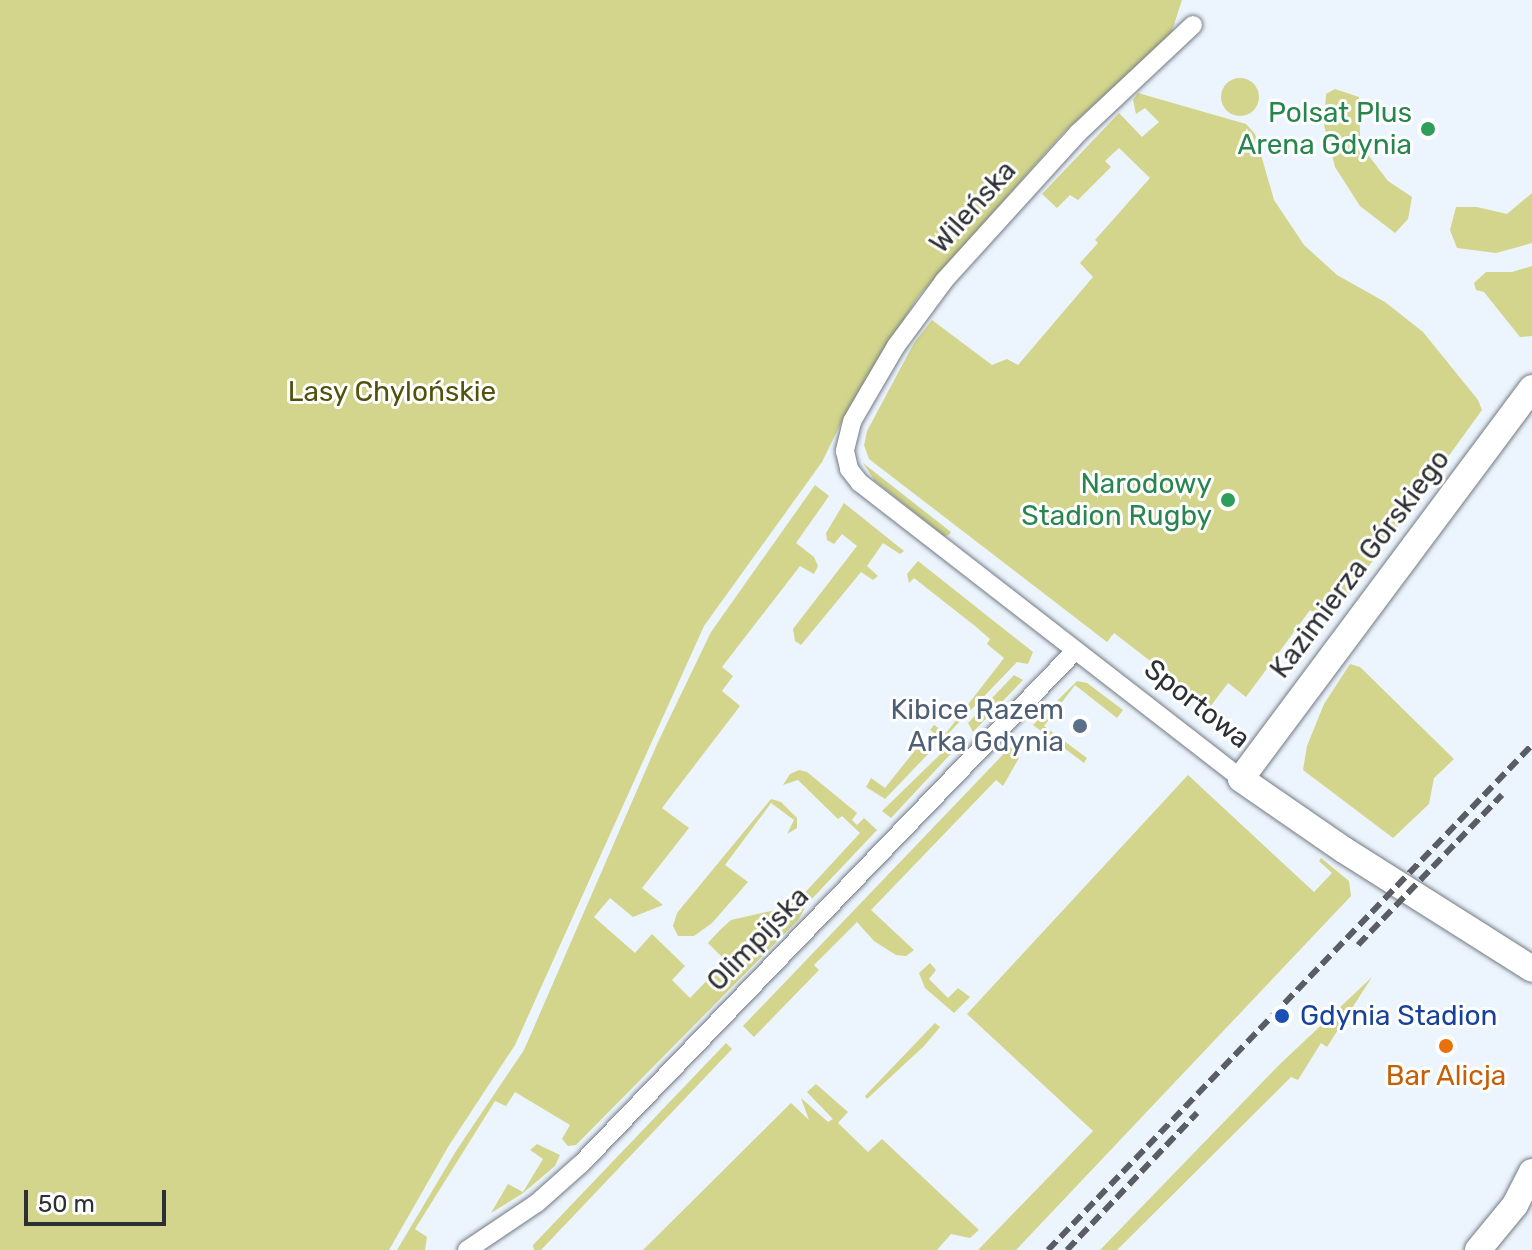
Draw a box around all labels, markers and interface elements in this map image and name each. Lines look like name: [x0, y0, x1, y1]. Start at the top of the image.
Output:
place label: Polsat Plus Arena Gdynia: [1238, 96, 1412, 162]
marker: Polsat Plus Arena Gdynia: [1419, 120, 1437, 138]
street label: Wileńska: [923, 154, 1023, 260]
park label: Lasy Chylońskie: [287, 375, 497, 409]
street label: Kazimierza Górskiego: [1263, 443, 1457, 685]
place label: Narodowy Stadion Rugby: [1021, 467, 1212, 533]
marker: Narodowy Stadion Rugby: [1219, 491, 1237, 509]
street label: Sportowa: [1137, 652, 1257, 756]
place label: Kibice Razem Arka Gdynia: [891, 693, 1064, 759]
marker: Kibice Razem Arka Gdynia: [1071, 717, 1089, 735]
street label: Olimpijska: [700, 880, 816, 998]
place label: Gdynia Stadion: [1300, 999, 1498, 1033]
marker: Gdynia Stadion: [1271, 1005, 1293, 1027]
marker: Bar Alicja: [1437, 1037, 1455, 1055]
place label: Bar Alicja: [1385, 1059, 1507, 1093]
scale bar: [28, 1174, 170, 1224]
text: 50 m: [38, 1190, 95, 1218]

